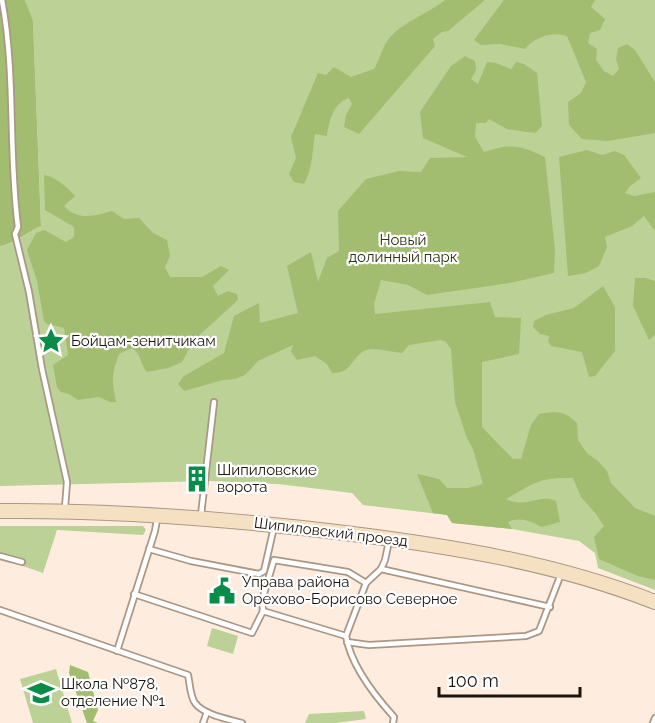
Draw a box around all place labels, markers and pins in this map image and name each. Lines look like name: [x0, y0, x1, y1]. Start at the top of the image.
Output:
place icon: Бойцам-зенитчикам: [36, 326, 66, 356]
place label: Бойцам-зенитчикам: [71, 332, 216, 350]
place label: Шипиловские ворота: [217, 461, 317, 496]
building icon: Шипиловские ворота: [182, 464, 212, 494]
place label: Управа района Орехово-Борисово Северное: [242, 573, 458, 608]
public building icon: Управа района Орехово-Борисово Северное: [207, 576, 237, 606]
place label: Школа №878, отделение №1: [61, 675, 166, 710]
school or university icon: Школа №878, отделение №1: [26, 678, 56, 708]

